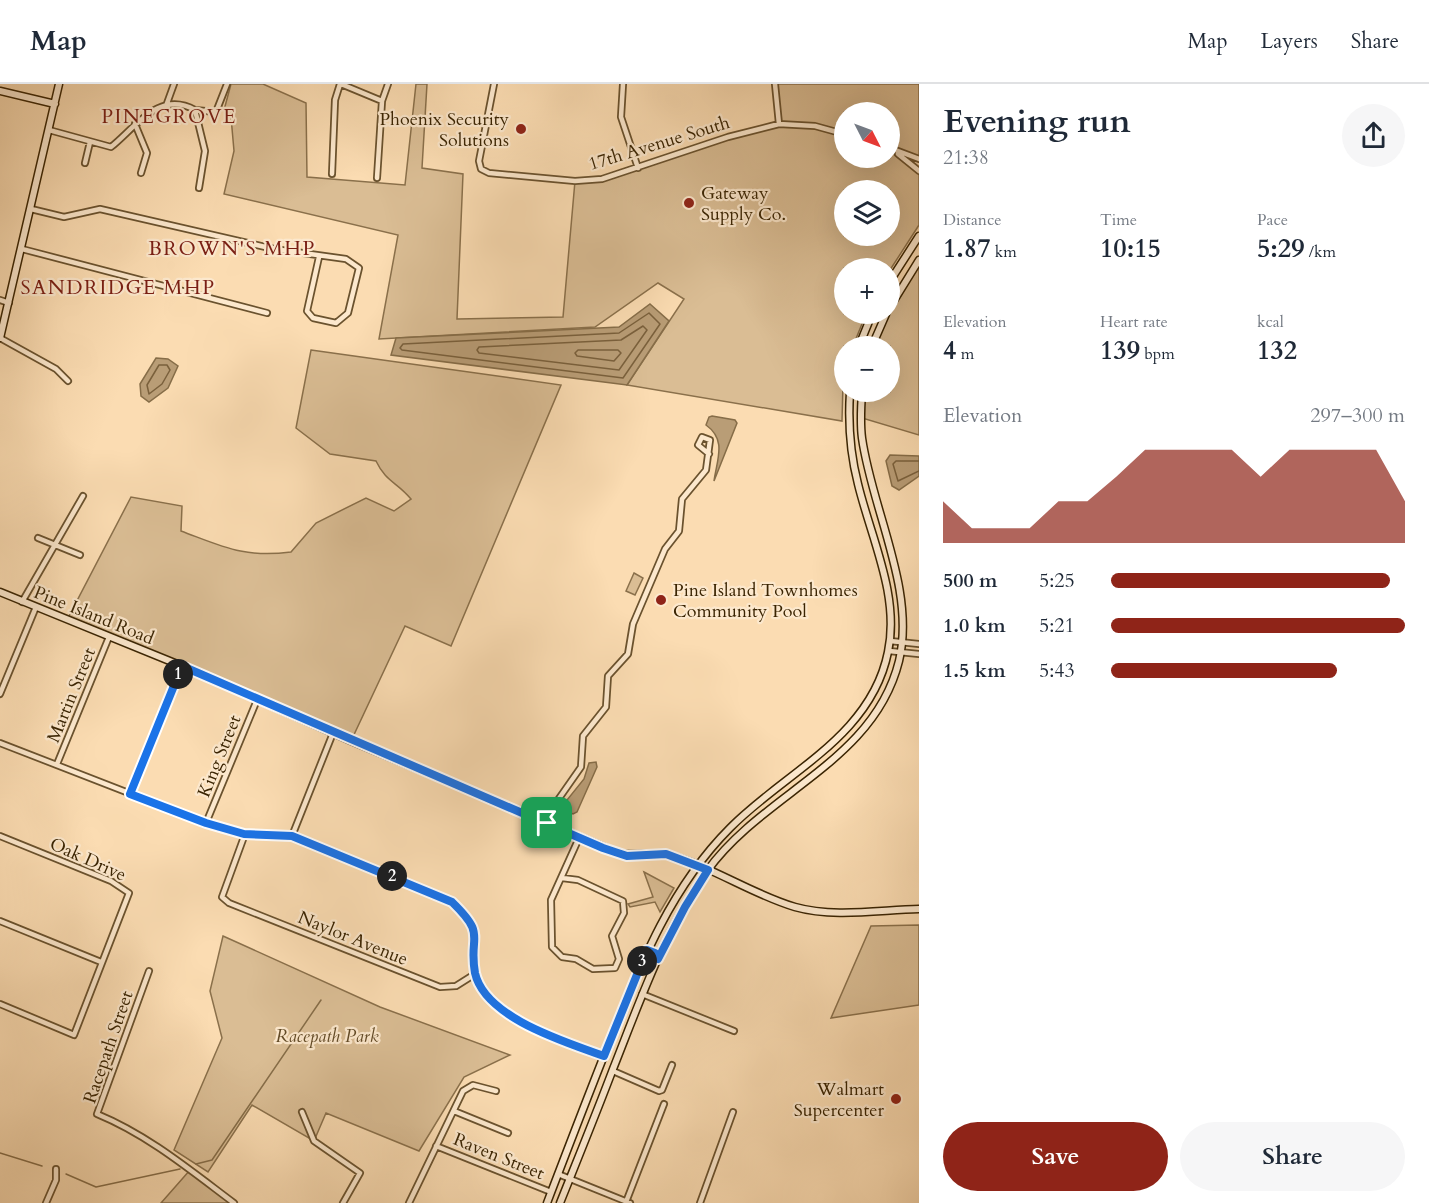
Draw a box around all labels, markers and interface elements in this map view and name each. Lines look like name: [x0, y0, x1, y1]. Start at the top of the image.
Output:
text: Map: [30, 22, 87, 60]
text: Map: [1188, 27, 1228, 56]
text: Layers: [1261, 27, 1318, 56]
text: Share: [1351, 27, 1399, 56]
text: Evening run: [943, 99, 1131, 144]
north arrow: [834, 102, 900, 168]
map controls: [834, 102, 900, 402]
district label: PINEGROVE: [101, 103, 237, 130]
button: share: [1342, 104, 1405, 167]
place label: Phoenix Security Solutions: [379, 107, 509, 153]
street label: 17th Avenue South: [586, 110, 733, 177]
marker: Phoenix Security Solutions: [514, 122, 528, 136]
text: 21:38: [943, 144, 989, 171]
button: layers: [834, 180, 900, 246]
place label: Gateway Supply Co.: [701, 181, 786, 227]
marker: Gateway Supply Co.: [682, 196, 696, 210]
text: Distance: [943, 209, 1001, 231]
text: Time: [1100, 209, 1137, 231]
text: Pace: [1257, 209, 1288, 231]
text: 1.87: [943, 231, 991, 266]
text: 10:15: [1100, 231, 1161, 266]
text: 5:29: [1257, 231, 1305, 266]
district label: BROWN'S MHP: [148, 235, 316, 262]
text: km: [991, 241, 1017, 263]
text: /km: [1305, 241, 1336, 263]
button: +: [834, 258, 900, 324]
district label: SANDRIDGE MHP: [21, 274, 215, 301]
text: Elevation: [943, 311, 1007, 333]
text: Heart rate: [1100, 311, 1168, 333]
text: kcal: [1257, 311, 1284, 333]
text: 4: [943, 333, 956, 368]
text: 139: [1100, 333, 1140, 368]
text: 132: [1257, 333, 1297, 368]
button: −: [834, 336, 900, 402]
text: m: [956, 343, 974, 365]
text: bpm: [1140, 343, 1175, 365]
text: Elevation: [943, 402, 1022, 429]
text: 297–300 m: [1310, 402, 1405, 429]
text: 500 m: [943, 567, 998, 594]
text: 5:25: [1039, 567, 1075, 594]
place label: Pine Island Townhomes Community Pool: [673, 578, 858, 624]
street label: Pine Island Road: [30, 580, 158, 651]
marker: Pine Island Townhomes Community Pool: [654, 593, 668, 607]
text: 1.0 km: [943, 612, 1006, 639]
text: 5:21: [1039, 612, 1075, 639]
street label: Martin Street: [41, 644, 102, 746]
text: 1.5 km: [943, 657, 1006, 684]
text: 5:43: [1039, 657, 1075, 684]
pin: 1: [163, 659, 193, 689]
text: 1: [174, 663, 182, 685]
street label: King Street: [192, 711, 247, 801]
pin: [521, 797, 572, 848]
icon: arrive: [530, 806, 563, 839]
street label: Oak Drive: [46, 831, 130, 887]
pin: 2: [377, 861, 407, 891]
text: 2: [388, 865, 396, 887]
street label: Naylor Avenue: [294, 905, 412, 972]
pin: 3: [627, 946, 657, 976]
text: 3: [638, 950, 646, 972]
street label: Racepath Street: [77, 987, 140, 1107]
park label: Racepath Park: [275, 1024, 379, 1049]
place label: Walmart Supercenter: [794, 1077, 884, 1123]
marker: Walmart Supercenter: [889, 1092, 903, 1106]
button: Save: [943, 1122, 1168, 1191]
button: Share: [1180, 1122, 1405, 1191]
street label: Raven Street: [450, 1127, 548, 1186]

